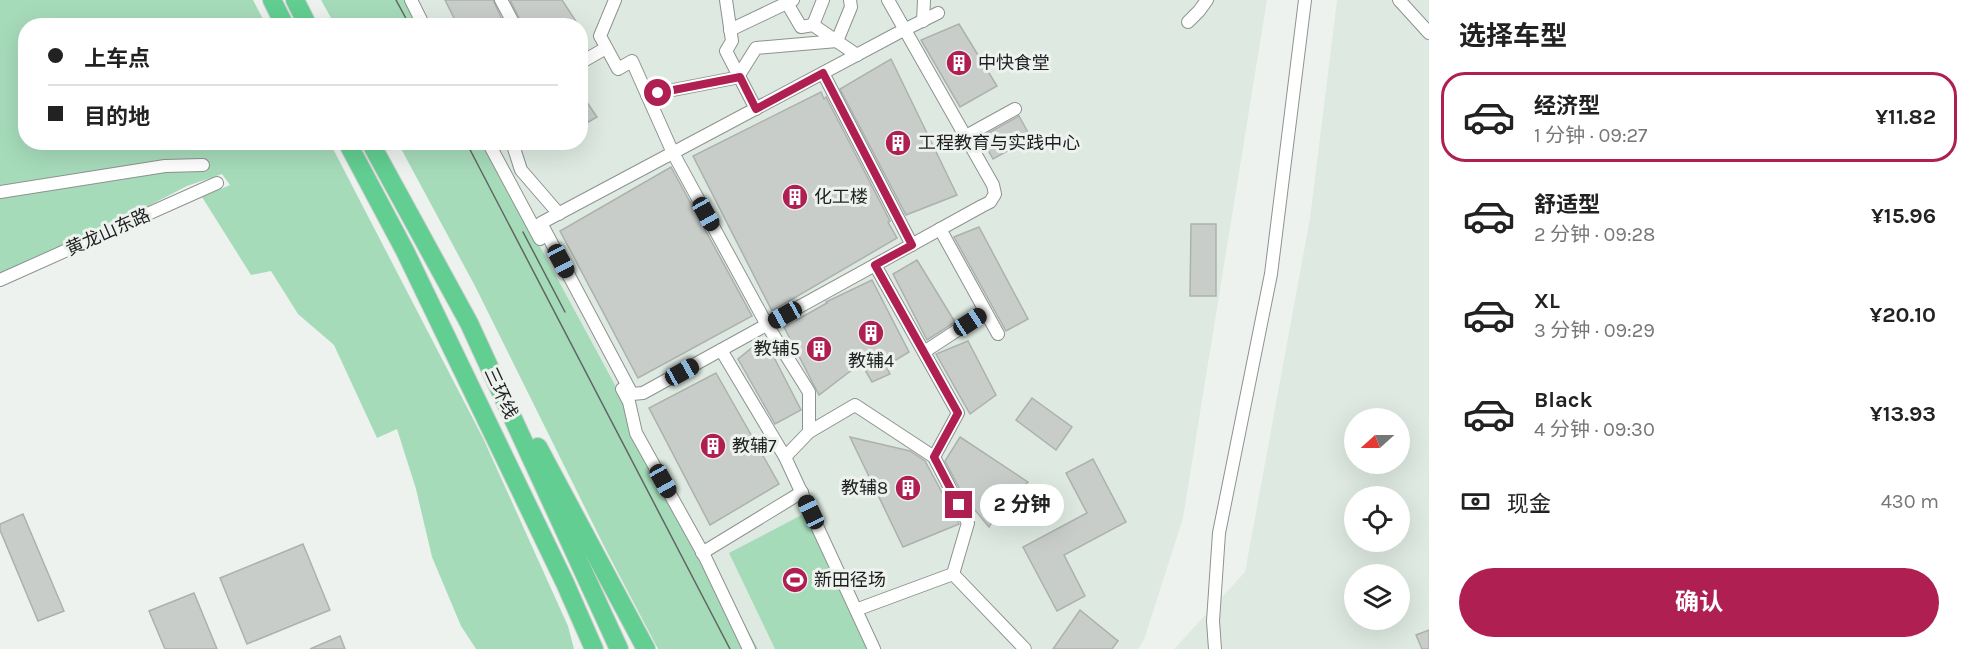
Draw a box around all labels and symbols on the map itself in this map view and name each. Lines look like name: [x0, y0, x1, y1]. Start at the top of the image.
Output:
building icon: 中快食堂: [944, 48, 974, 78]
place label: 中快食堂: [978, 52, 1050, 74]
route start: [644, 79, 671, 106]
building icon: 工程教育与实践中心: [883, 128, 913, 158]
place label: 工程教育与实践中心: [918, 132, 1080, 154]
building icon: 化工楼: [780, 182, 810, 212]
place label: 化工楼: [814, 186, 868, 208]
car: [689, 194, 723, 234]
street label: 黄龙山东路: [62, 204, 154, 260]
car: [545, 241, 577, 281]
car: [765, 298, 805, 332]
car: [950, 305, 990, 339]
building icon: 教辅4: [856, 318, 886, 348]
building icon: 教辅5: [804, 334, 834, 364]
place label: 教辅5: [754, 338, 800, 360]
place label: 教辅4: [848, 350, 894, 372]
car: [662, 355, 702, 389]
street label: 三环线: [480, 364, 522, 422]
north arrow: [1344, 408, 1410, 474]
building icon: 教辅7: [698, 431, 728, 461]
place label: 教辅7: [732, 435, 777, 457]
car: [646, 461, 680, 501]
building icon: 教辅8: [893, 473, 923, 503]
place label: 教辅8: [841, 477, 888, 499]
callout: 2 分钟: [980, 484, 1064, 526]
route end: [945, 491, 972, 518]
car: [795, 492, 827, 532]
sports icon: 新田径场: [780, 565, 810, 595]
place label: 新田径场: [814, 569, 886, 591]

